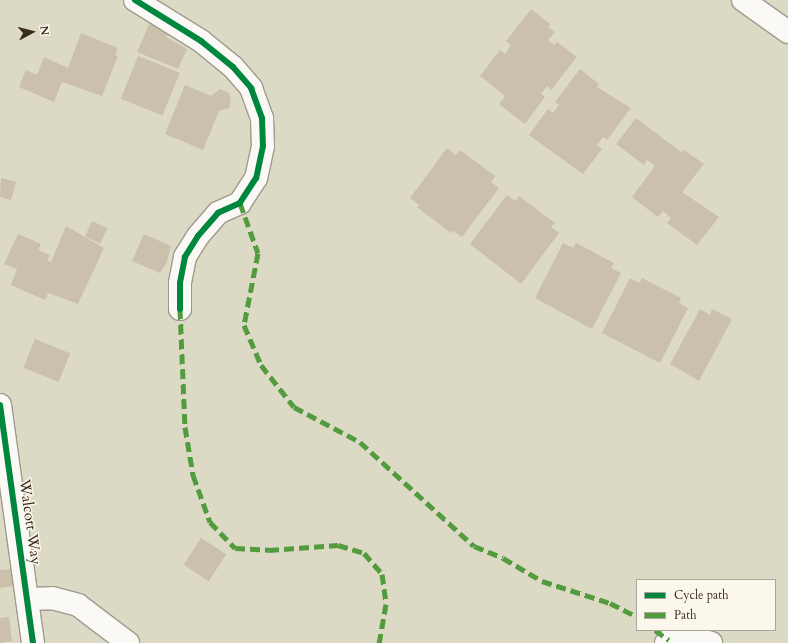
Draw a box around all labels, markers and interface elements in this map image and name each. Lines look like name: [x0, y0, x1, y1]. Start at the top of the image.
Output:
north arrow: [12, 12, 52, 52]
text: N: [36, 25, 52, 36]
street label: Walcott Way: [15, 478, 45, 566]
legend: [636, 579, 776, 631]
text: Cycle path: [674, 587, 729, 603]
text: Path: [674, 607, 697, 623]

